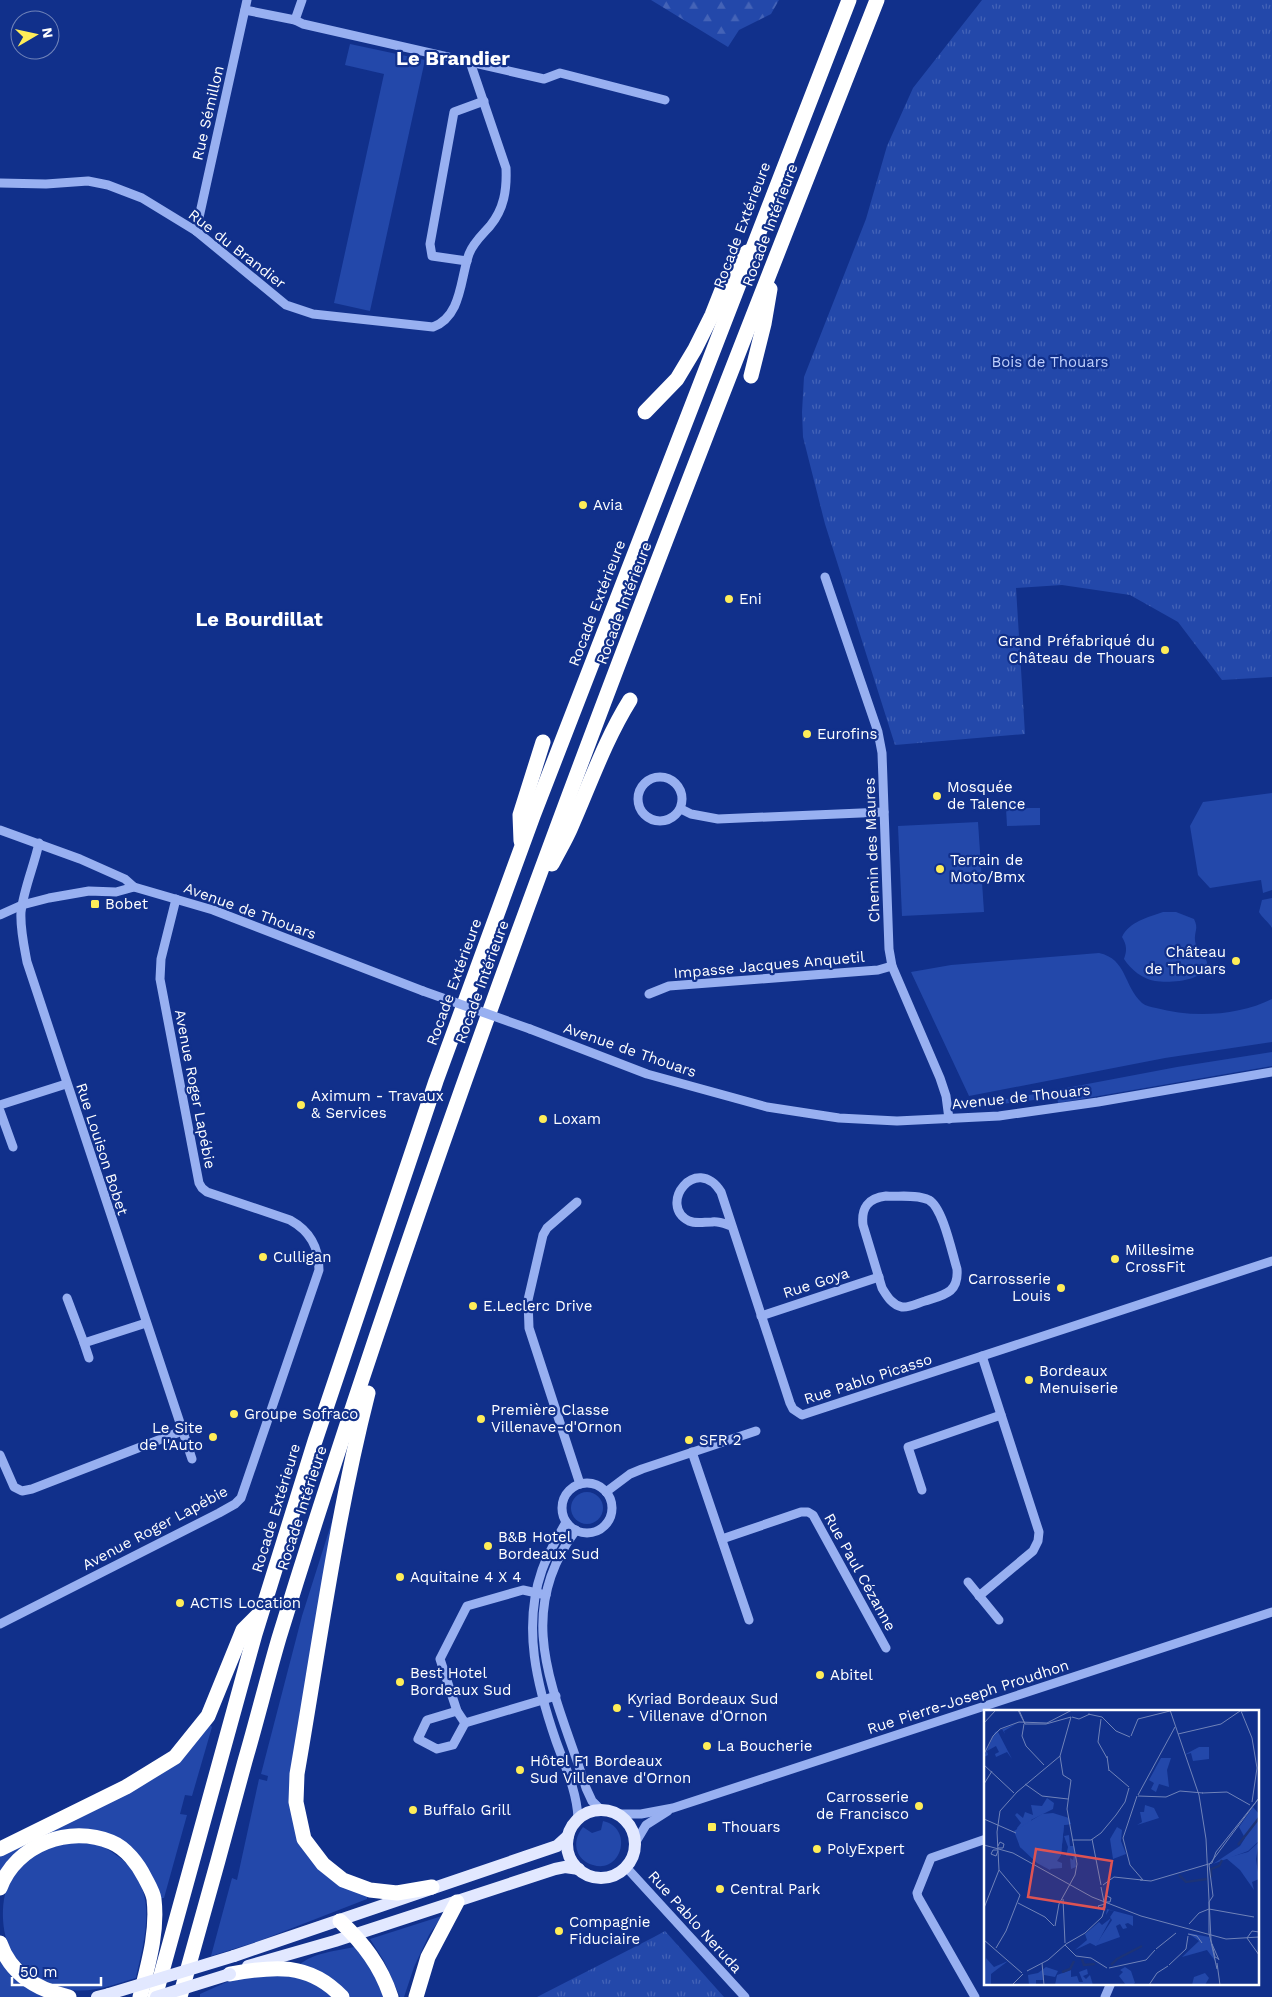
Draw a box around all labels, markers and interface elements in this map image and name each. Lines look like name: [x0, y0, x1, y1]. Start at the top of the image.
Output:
north arrow: [10, 10, 60, 60]
text: N: [39, 27, 57, 39]
district label: Le Brandier: [396, 46, 510, 70]
street label: Rue Sémillon: [188, 64, 228, 162]
street label: Rocade Extérieure: [710, 159, 774, 291]
street label: Rocade Intérieure: [738, 161, 802, 289]
street label: Rue du Brandier: [185, 206, 289, 292]
park label: Bois de Thouars: [991, 353, 1109, 371]
place label: Avia: [593, 496, 623, 514]
marker: Avia: [577, 499, 589, 511]
street label: Rocade Extérieure: [565, 537, 629, 669]
street label: Rocade Intérieure: [592, 539, 656, 667]
place label: Eni: [739, 590, 762, 608]
marker: Eni: [723, 593, 735, 605]
district label: Le Bourdillat: [195, 607, 323, 631]
place label: Grand Préfabriqué du Château de Thouars: [998, 632, 1155, 667]
marker: Grand Préfabriqué du Château de Thouars: [1159, 644, 1171, 656]
place label: Eurofins: [817, 725, 878, 743]
marker: Eurofins: [801, 728, 813, 740]
street label: Chemin des Maures: [860, 777, 884, 923]
place label: Mosquée de Talence: [947, 778, 1025, 813]
marker: Mosquée de Talence: [931, 790, 943, 802]
place label: Terrain de Moto/Bmx: [950, 851, 1025, 886]
marker: Terrain de Moto/Bmx: [934, 863, 946, 875]
street label: Avenue de Thouars: [181, 879, 319, 943]
place label: Bobet: [105, 895, 149, 913]
marker: Bobet: [89, 898, 101, 910]
street label: Rocade Extérieure: [423, 916, 485, 1048]
street label: Rocade Intérieure: [451, 918, 513, 1046]
place label: Château de Thouars: [1145, 943, 1226, 978]
street label: Impasse Jacques Anquetil: [673, 948, 866, 982]
marker: Château de Thouars: [1230, 955, 1242, 967]
street label: Avenue Roger Lapébie: [171, 1008, 219, 1170]
street label: Avenue de Thouars: [561, 1019, 699, 1081]
street label: Rue Louison Bobet: [72, 1081, 132, 1218]
street label: Avenue de Thouars: [951, 1081, 1091, 1113]
place label: Aximum - Travaux & Services: [311, 1087, 444, 1122]
marker: Aximum - Travaux & Services: [295, 1099, 307, 1111]
place label: Loxam: [553, 1110, 601, 1128]
marker: Loxam: [537, 1113, 549, 1125]
place label: Millesime CrossFit: [1125, 1241, 1194, 1276]
place label: Culligan: [273, 1248, 331, 1266]
marker: Culligan: [257, 1251, 269, 1263]
marker: Millesime CrossFit: [1109, 1253, 1121, 1265]
street label: Rue Goya: [781, 1264, 852, 1302]
place label: Carrosserie Louis: [968, 1270, 1051, 1305]
marker: Carrosserie Louis: [1055, 1282, 1067, 1294]
place label: E.Leclerc Drive: [483, 1297, 592, 1315]
marker: E.Leclerc Drive: [467, 1300, 479, 1312]
street label: Rue Pablo Picasso: [802, 1350, 934, 1408]
place label: Bordeaux Menuiserie: [1039, 1362, 1118, 1397]
marker: Bordeaux Menuiserie: [1023, 1374, 1035, 1386]
place label: Première Classe Villenave-d'Ornon: [491, 1401, 622, 1436]
place label: Groupe Sofraco: [244, 1405, 358, 1423]
marker: Groupe Sofraco: [228, 1408, 240, 1420]
marker: Première Classe Villenave-d'Ornon: [475, 1413, 487, 1425]
place label: Le Site de l'Auto: [139, 1419, 203, 1454]
marker: Le Site de l'Auto: [207, 1431, 219, 1443]
place label: SFR 2: [699, 1431, 742, 1449]
marker: SFR 2: [683, 1434, 695, 1446]
street label: Rocade Extérieure: [248, 1441, 304, 1575]
street label: Rocade Intérieure: [273, 1443, 331, 1573]
street label: Avenue Roger Lapébie: [79, 1482, 231, 1574]
street label: Rue Paul Cézanne: [820, 1510, 900, 1634]
place label: B&B Hotel Bordeaux Sud: [498, 1528, 600, 1563]
marker: B&B Hotel Bordeaux Sud: [482, 1540, 494, 1552]
place label: Aquitaine 4 X 4: [410, 1568, 522, 1586]
marker: Aquitaine 4 X 4: [394, 1571, 406, 1583]
place label: ACTIS Location: [190, 1594, 301, 1612]
marker: ACTIS Location: [174, 1597, 186, 1609]
street label: Rue Pierre-Joseph Proudhon: [865, 1656, 1071, 1738]
place label: Best Hotel Bordeaux Sud: [410, 1664, 512, 1699]
place label: Abitel: [830, 1666, 873, 1684]
marker: Abitel: [814, 1669, 826, 1681]
marker: Best Hotel Bordeaux Sud: [394, 1676, 406, 1688]
place label: Kyriad Bordeaux Sud - Villenave d'Ornon: [627, 1690, 779, 1725]
marker: Kyriad Bordeaux Sud - Villenave d'Ornon: [611, 1702, 623, 1714]
inset map: [984, 1710, 1260, 1984]
place label: La Boucherie: [717, 1737, 812, 1755]
marker: La Boucherie: [701, 1740, 713, 1752]
place label: Hôtel F1 Bordeaux Sud Villenave d'Ornon: [530, 1752, 691, 1787]
marker: Hôtel F1 Bordeaux Sud Villenave d'Ornon: [514, 1764, 526, 1776]
place label: Carrosserie de Francisco: [816, 1788, 909, 1823]
marker: Carrosserie de Francisco: [913, 1800, 925, 1812]
place label: Buffalo Grill: [423, 1801, 511, 1819]
marker: Buffalo Grill: [407, 1804, 419, 1816]
place label: Thouars: [722, 1818, 781, 1836]
marker: Thouars: [706, 1821, 718, 1833]
place label: PolyExpert: [827, 1840, 905, 1858]
marker: PolyExpert: [811, 1843, 823, 1855]
street label: Rue Pablo Neruda: [644, 1867, 746, 1977]
place label: Central Park: [730, 1880, 821, 1898]
marker: Central Park: [714, 1883, 726, 1895]
place label: Compagnie Fiduciaire: [569, 1913, 650, 1948]
marker: Compagnie Fiduciaire: [553, 1925, 565, 1937]
scale bar: [12, 1954, 101, 1986]
text: 50 m: [20, 1963, 57, 1981]

